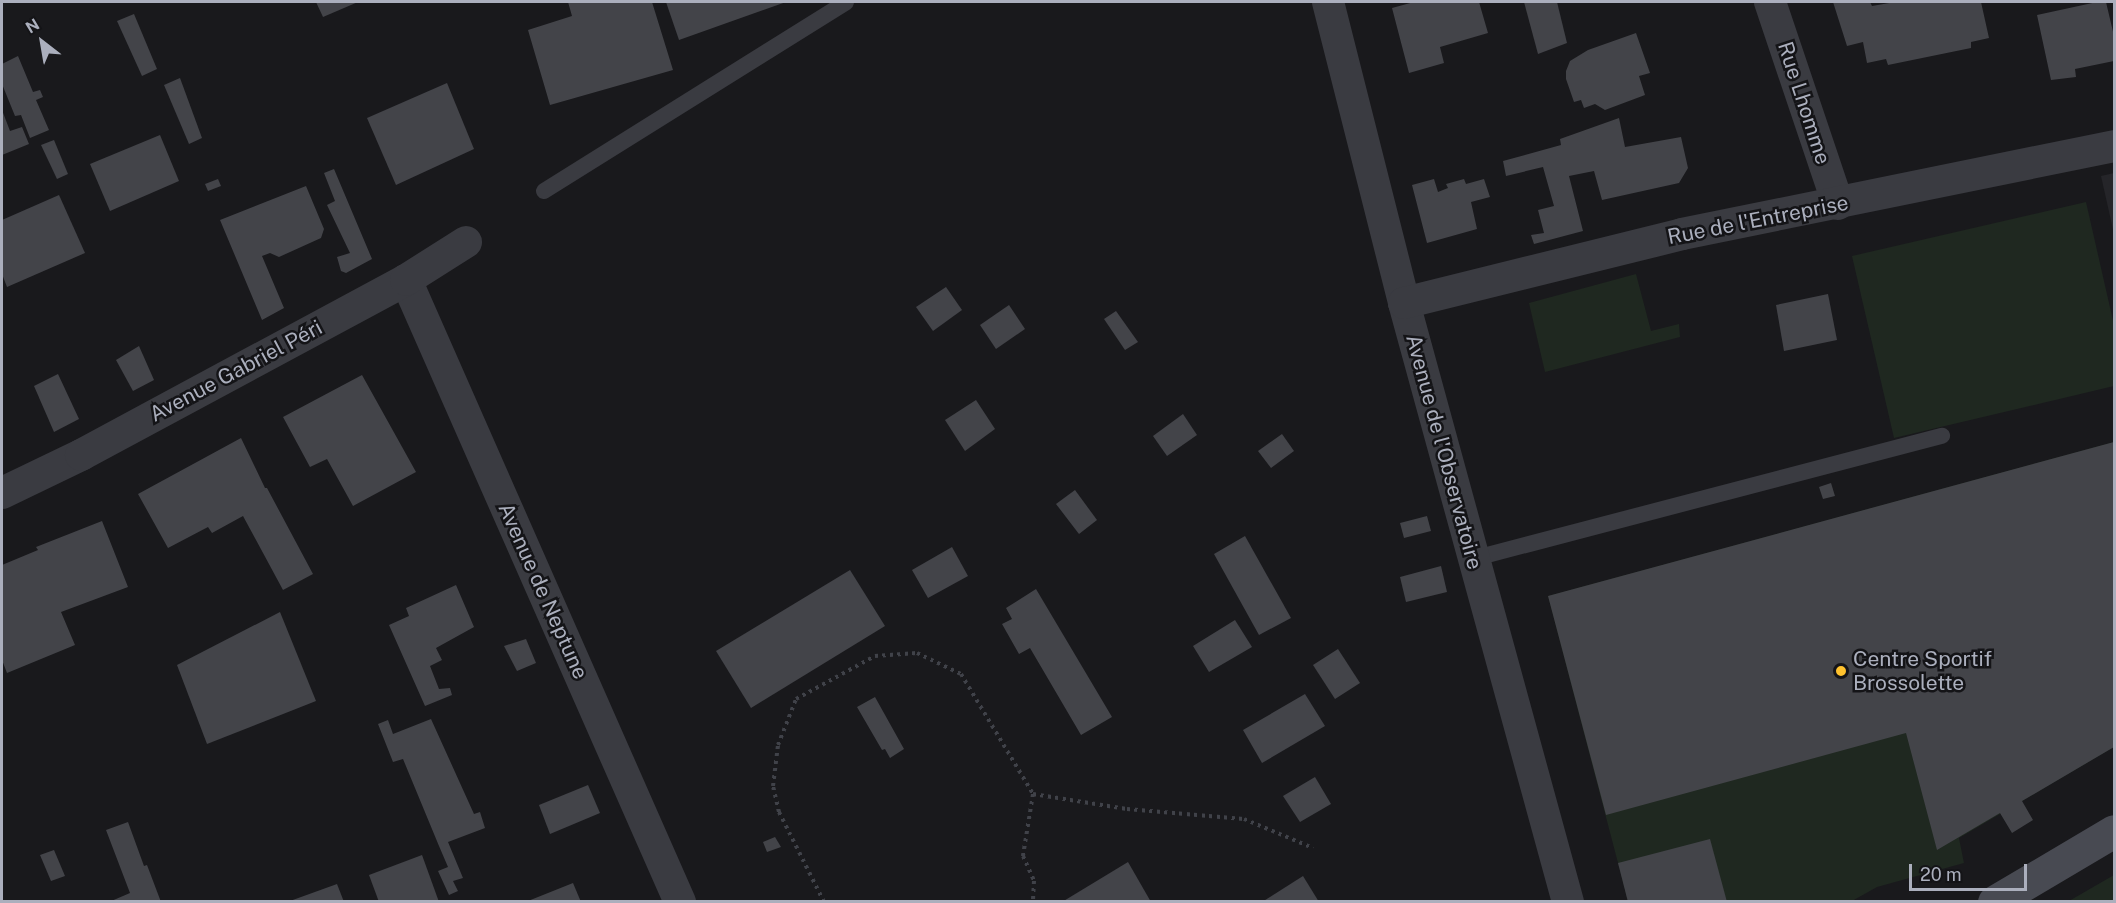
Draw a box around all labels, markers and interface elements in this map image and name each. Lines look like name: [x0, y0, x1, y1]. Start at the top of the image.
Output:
north arrow: [12, 12, 72, 72]
text: N: [22, 15, 43, 38]
street label: Rue Lhomme: [1772, 38, 1836, 168]
street label: Rue de l'Entreprise: [1665, 190, 1851, 250]
street label: Avenue Gabriel Péri: [145, 315, 327, 427]
street label: Avenue de l'Observatoire: [1400, 332, 1488, 572]
street label: Avenue de Neptune: [493, 499, 593, 683]
place label: Centre Sportif Brossolette: [1853, 646, 1992, 696]
marker: Centre Sportif Brossolette: [1834, 664, 1848, 678]
scale bar: [1912, 852, 2030, 890]
text: 20 m: [1920, 864, 1962, 885]

